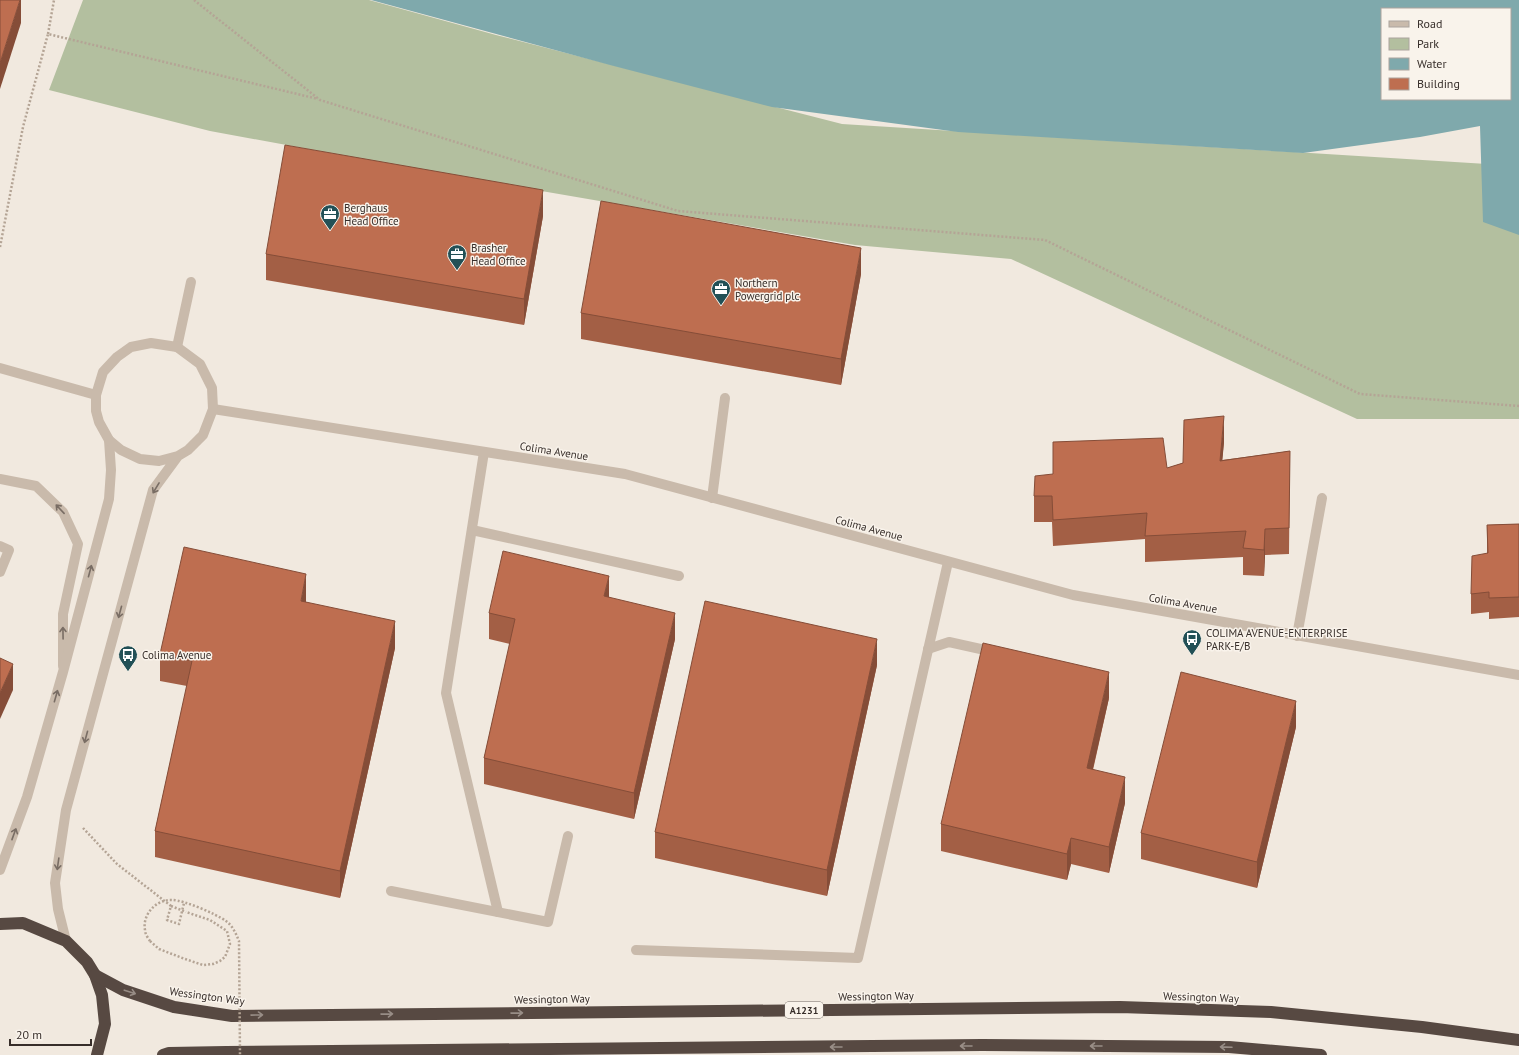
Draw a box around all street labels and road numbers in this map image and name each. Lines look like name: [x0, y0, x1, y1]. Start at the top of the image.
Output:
street label: Colima Avenue: [519, 439, 590, 463]
street label: Colima Avenue: [834, 512, 905, 544]
street label: Colima Avenue: [1148, 590, 1219, 616]
street label: Wessington Way: [168, 984, 246, 1008]
street label: Wessington Way: [838, 988, 915, 1004]
street label: Wessington Way: [1163, 989, 1240, 1005]
street label: Wessington Way: [514, 991, 591, 1007]
road number: A1231: [785, 1002, 823, 1018]

